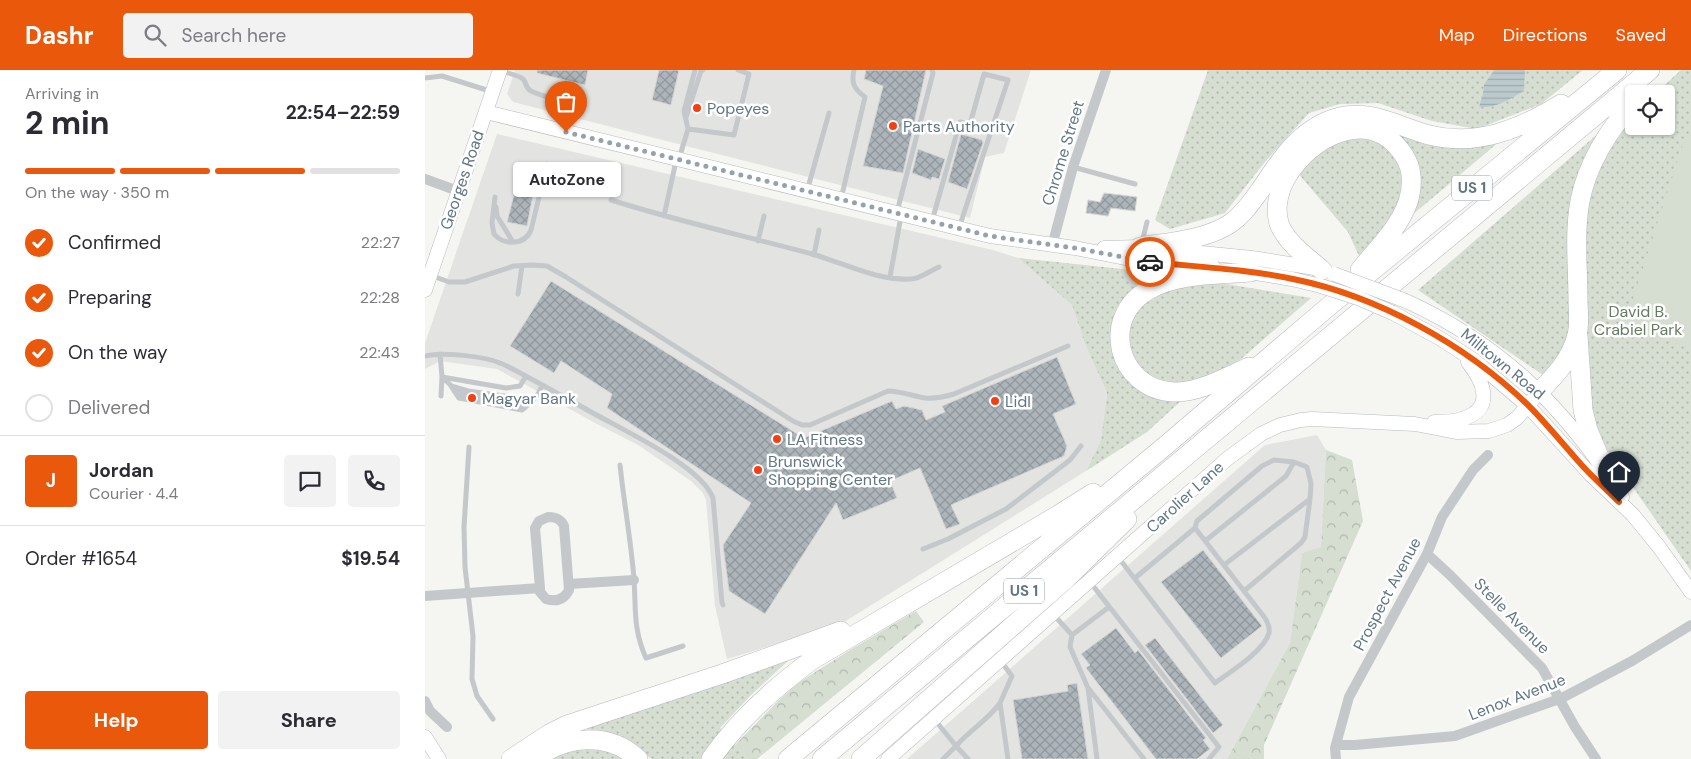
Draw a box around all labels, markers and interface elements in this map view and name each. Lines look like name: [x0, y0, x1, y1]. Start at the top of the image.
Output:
search box: [123, 13, 473, 58]
text: Dashr: [25, 20, 93, 51]
icon: search: [141, 21, 169, 49]
text: Search here: [181, 23, 286, 48]
text: Map: [1439, 23, 1475, 47]
text: Directions: [1503, 23, 1588, 47]
text: Saved: [1616, 23, 1666, 47]
pin: [545, 81, 587, 132]
text: Arriving in: [25, 83, 99, 104]
map controls: [1625, 85, 1675, 135]
button: locate: [1625, 85, 1675, 135]
icon: bag: [552, 88, 580, 116]
place label: Popeyes: [707, 98, 769, 119]
street label: Chrome Street: [1037, 98, 1089, 208]
text: 22:54–22:59: [286, 100, 400, 125]
text: 2 min: [25, 102, 110, 144]
marker: Popeyes: [691, 102, 703, 114]
place label: Parts Authority: [903, 116, 1015, 137]
marker: Parts Authority: [887, 120, 899, 132]
street label: Georges Road: [435, 128, 489, 232]
callout: AutoZone: [512, 162, 620, 197]
text: AutoZone: [529, 169, 605, 190]
road number: US 1: [1452, 176, 1492, 200]
text: On the way · 350 m: [25, 182, 169, 203]
icon: check: [25, 229, 53, 257]
text: Confirmed: [68, 230, 161, 255]
text: 22:27: [361, 232, 400, 253]
courier: [1125, 237, 1175, 287]
icon: car: [1136, 248, 1164, 276]
icon: check: [25, 284, 53, 312]
text: Preparing: [68, 285, 152, 310]
text: 22:28: [360, 287, 400, 308]
park label: David B. Crabiel Park: [1594, 301, 1682, 340]
street label: Milltown Road: [1457, 324, 1549, 404]
icon: check: [25, 339, 53, 367]
text: On the way: [68, 340, 168, 365]
text: 22:43: [359, 342, 400, 363]
place label: Magyar Bank: [482, 388, 576, 409]
place label: Lidl: [1005, 391, 1031, 412]
marker: Magyar Bank: [466, 392, 478, 404]
text: Delivered: [68, 395, 150, 420]
marker: Lidl: [989, 395, 1001, 407]
place label: LA Fitness: [787, 429, 863, 450]
marker: LA Fitness: [771, 433, 783, 445]
place label: Brunswick Shopping Center: [768, 451, 893, 490]
pin: [1598, 451, 1640, 502]
button: chat: [284, 455, 336, 507]
button: phone: [348, 455, 400, 507]
street label: Carolier Lane: [1142, 457, 1228, 537]
text: Jordan: [89, 458, 154, 483]
icon: home: [1605, 458, 1633, 486]
marker: Brunswick Shopping Center: [752, 464, 764, 476]
text: J: [46, 468, 56, 493]
text: Courier · 4.4: [89, 483, 178, 504]
street label: Prospect Avenue: [1348, 534, 1426, 654]
text: Order #1654: [25, 546, 137, 571]
text: $19.54: [341, 546, 400, 571]
street label: Stelle Avenue: [1469, 573, 1555, 659]
road number: US 1: [1004, 578, 1044, 604]
street label: Lenox Avenue: [1466, 669, 1568, 725]
button: Help: [25, 691, 208, 749]
button: Share: [218, 691, 400, 749]

